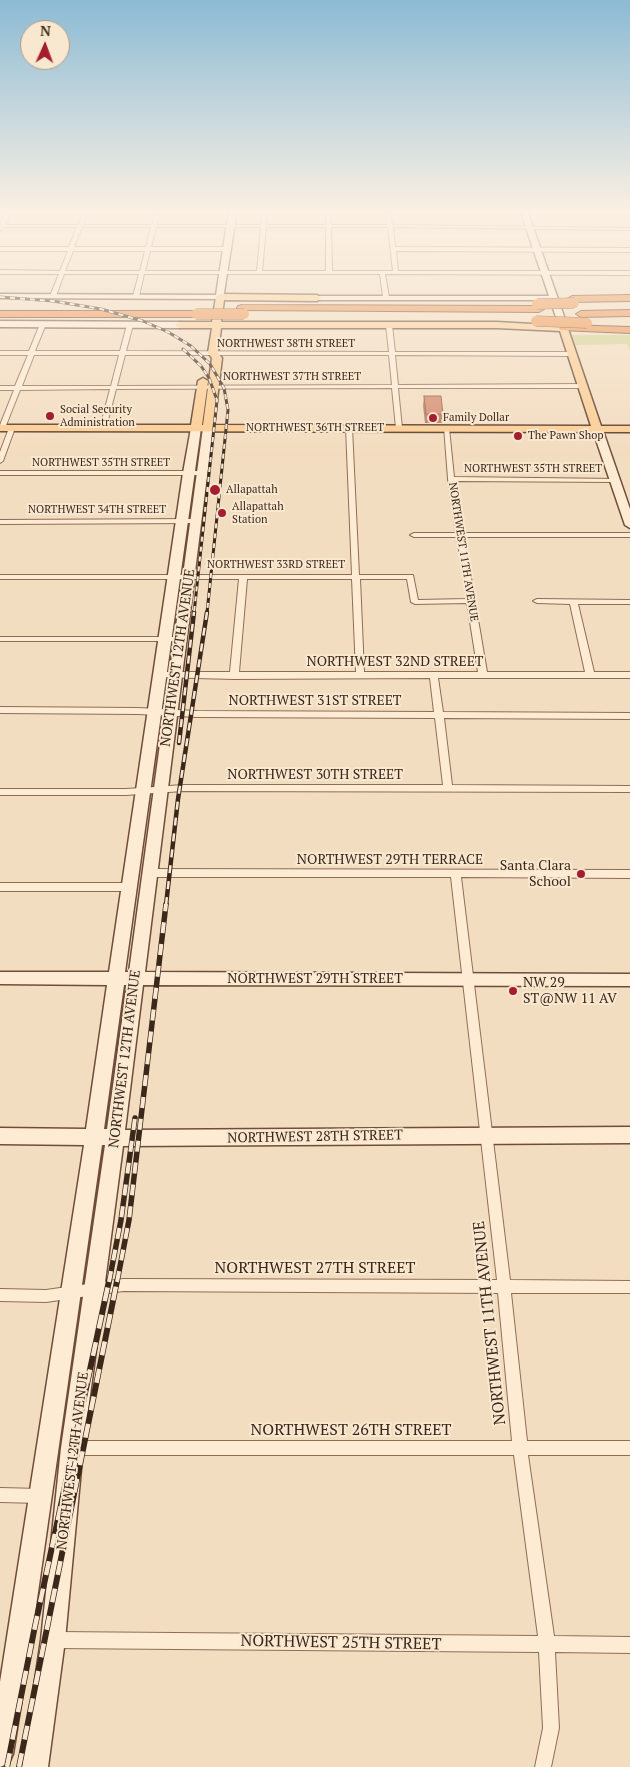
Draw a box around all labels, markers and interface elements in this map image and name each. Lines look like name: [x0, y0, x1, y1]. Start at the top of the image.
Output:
north arrow: [20, 20, 70, 70]
text: N: [40, 21, 51, 40]
street label: NORTHWEST 38TH STREET: [217, 337, 355, 351]
street label: NORTHWEST 37TH STREET: [223, 370, 361, 384]
place label: Social Security Administration: [60, 403, 135, 429]
marker: Social Security Administration: [44, 410, 56, 422]
place label: Family Dollar: [443, 411, 509, 425]
marker: Family Dollar: [427, 412, 439, 424]
street label: NORTHWEST 36TH STREET: [246, 421, 384, 435]
place label: The Pawn Shop: [528, 429, 603, 443]
marker: The Pawn Shop: [512, 430, 524, 442]
street label: NORTHWEST 35TH STREET: [32, 456, 170, 470]
street label: NORTHWEST 35TH STREET: [464, 462, 602, 476]
street label: NORTHWEST 11TH AVENUE: [445, 481, 481, 623]
marker: Allapattah: [208, 483, 222, 497]
place label: Allapattah: [226, 483, 278, 497]
place label: Allapattah Station: [232, 500, 284, 526]
street label: NORTHWEST 34TH STREET: [28, 503, 166, 517]
marker: Allapattah Station: [216, 507, 228, 519]
street label: NORTHWEST 33RD STREET: [207, 558, 345, 572]
street label: NORTHWEST 12TH AVENUE: [157, 568, 199, 748]
street label: NORTHWEST 32ND STREET: [306, 654, 484, 670]
street label: NORTHWEST 31ST STREET: [228, 693, 402, 709]
street label: NORTHWEST 30TH STREET: [227, 767, 403, 783]
street label: NORTHWEST 29TH TERRACE: [297, 852, 483, 868]
place label: Santa Clara School: [500, 858, 571, 890]
marker: Santa Clara School: [575, 868, 587, 880]
street label: NORTHWEST 12TH AVENUE: [106, 969, 144, 1149]
street label: NORTHWEST 29TH STREET: [227, 971, 403, 987]
place label: NW 29 ST@NW 11 AV: [523, 975, 617, 1008]
marker: NW 29 ST@NW 11 AV: [507, 985, 519, 997]
street label: NORTHWEST 28TH STREET: [227, 1127, 403, 1147]
street label: NORTHWEST 11TH AVENUE: [470, 1220, 510, 1426]
street label: NORTHWEST 27TH STREET: [215, 1258, 415, 1278]
street label: NORTHWEST 12TH AVENUE: [54, 1371, 92, 1551]
street label: NORTHWEST 26TH STREET: [251, 1420, 451, 1440]
street label: NORTHWEST 25TH STREET: [240, 1632, 442, 1654]

